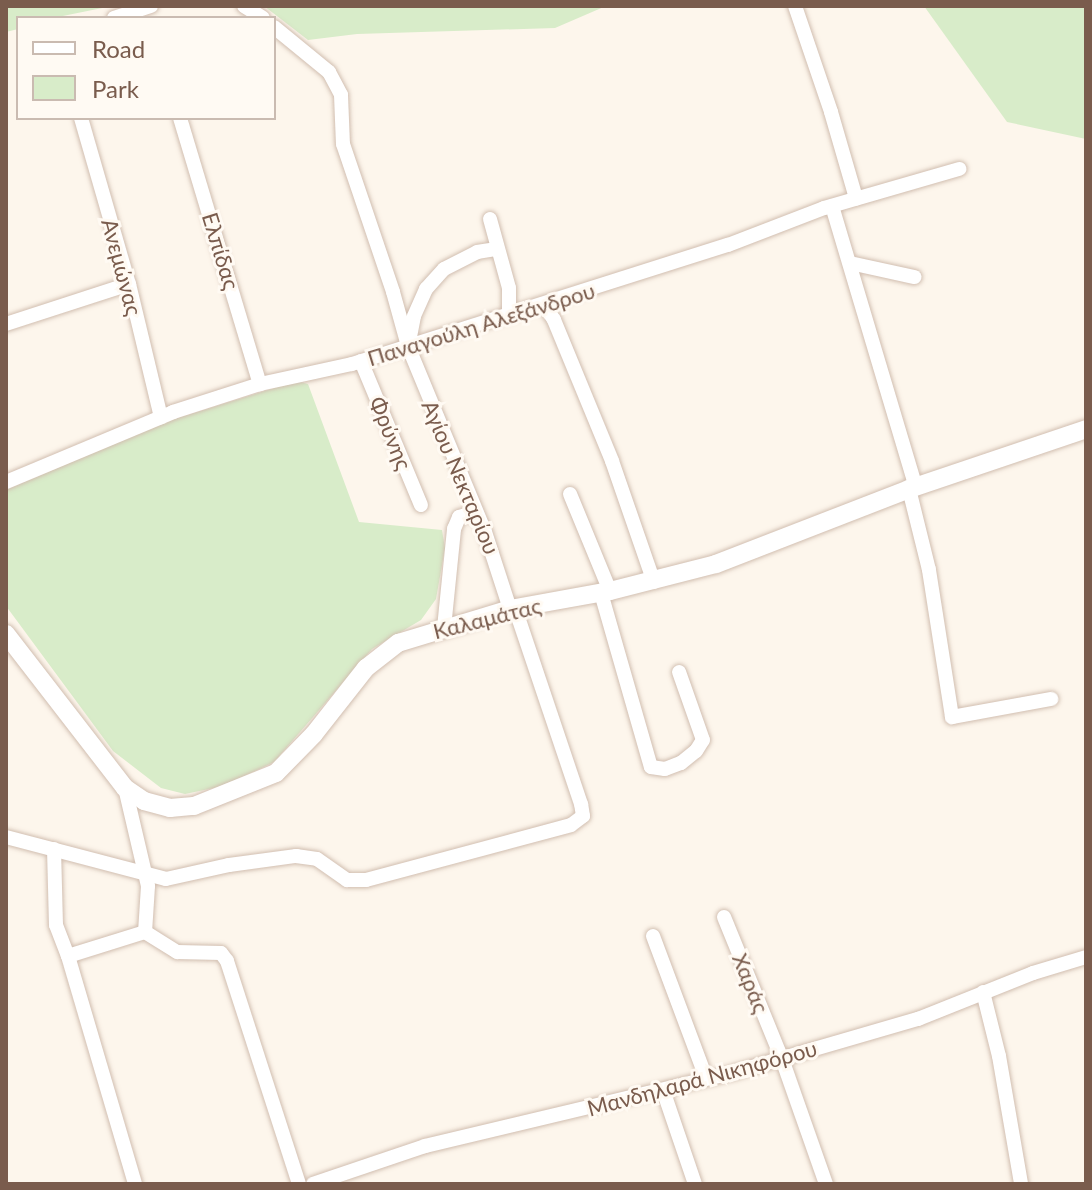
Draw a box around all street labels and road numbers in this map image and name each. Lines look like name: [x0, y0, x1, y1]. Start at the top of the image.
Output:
street label: Ελπίδας: [197, 209, 245, 293]
street label: Ανεμώνας: [96, 216, 148, 318]
street label: Παναγούλη Αλεξάνδρου: [364, 277, 598, 371]
street label: Φρύνης: [364, 392, 418, 474]
street label: Αγίου Νεκταρίου: [417, 396, 505, 558]
street label: Καλαμάτας: [430, 592, 544, 644]
street label: Χαράς: [727, 949, 775, 1017]
street label: Μανδηλαρά Νικηφόρου: [584, 1035, 820, 1121]

